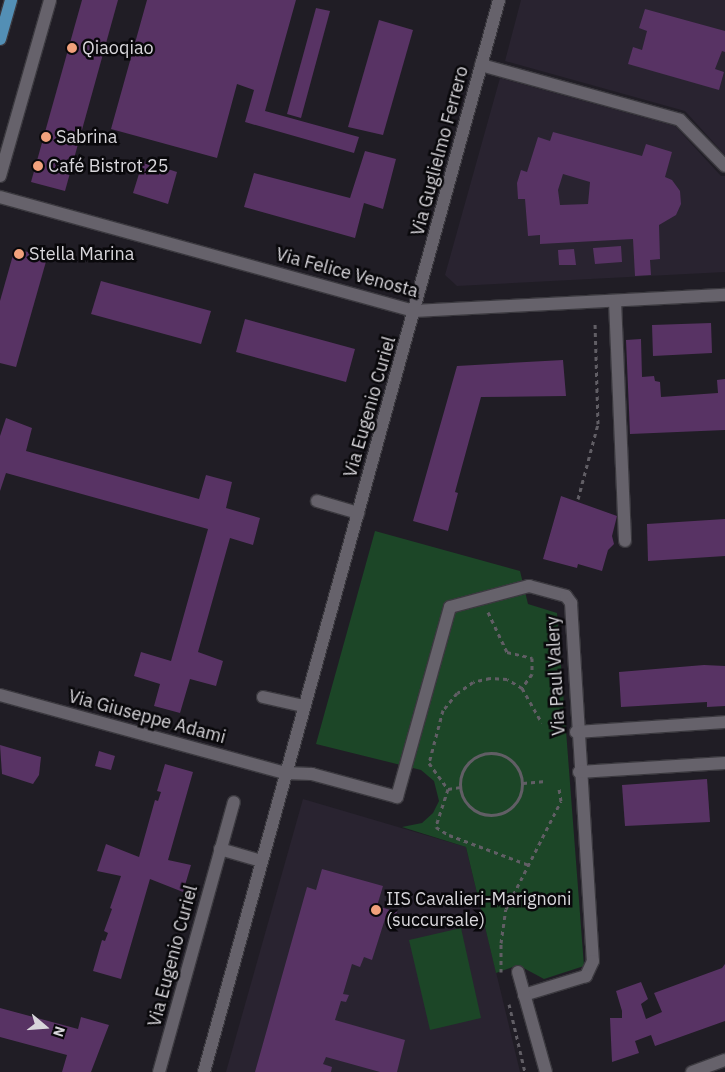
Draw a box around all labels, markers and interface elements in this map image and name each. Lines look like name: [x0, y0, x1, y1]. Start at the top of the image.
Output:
place label: Qiaoqiao: [82, 37, 154, 59]
marker: Qiaoqiao: [66, 42, 78, 54]
street label: Via Guglielmo Ferrero: [407, 64, 473, 238]
place label: Sabrina: [56, 126, 117, 148]
marker: Sabrina: [40, 131, 52, 143]
place label: Café Bistrot 25: [48, 155, 169, 177]
marker: Café Bistrot 25: [32, 160, 44, 172]
place label: Stella Marina: [29, 243, 134, 265]
street label: Via Felice Venosta: [273, 244, 421, 302]
marker: Stella Marina: [13, 248, 25, 260]
street label: Via Eugenio Curiel: [340, 334, 400, 480]
street label: Via Paul Valery: [542, 616, 570, 736]
street label: Via Giuseppe Adami: [66, 686, 228, 748]
street label: Via Eugenio Curiel: [144, 883, 202, 1029]
place label: IIS Cavalieri-Marignoni (succursale): [386, 889, 571, 932]
marker: IIS Cavalieri-Marignoni (succursale): [370, 904, 382, 916]
north arrow: [20, 1002, 70, 1052]
text: N: [49, 1024, 69, 1039]

